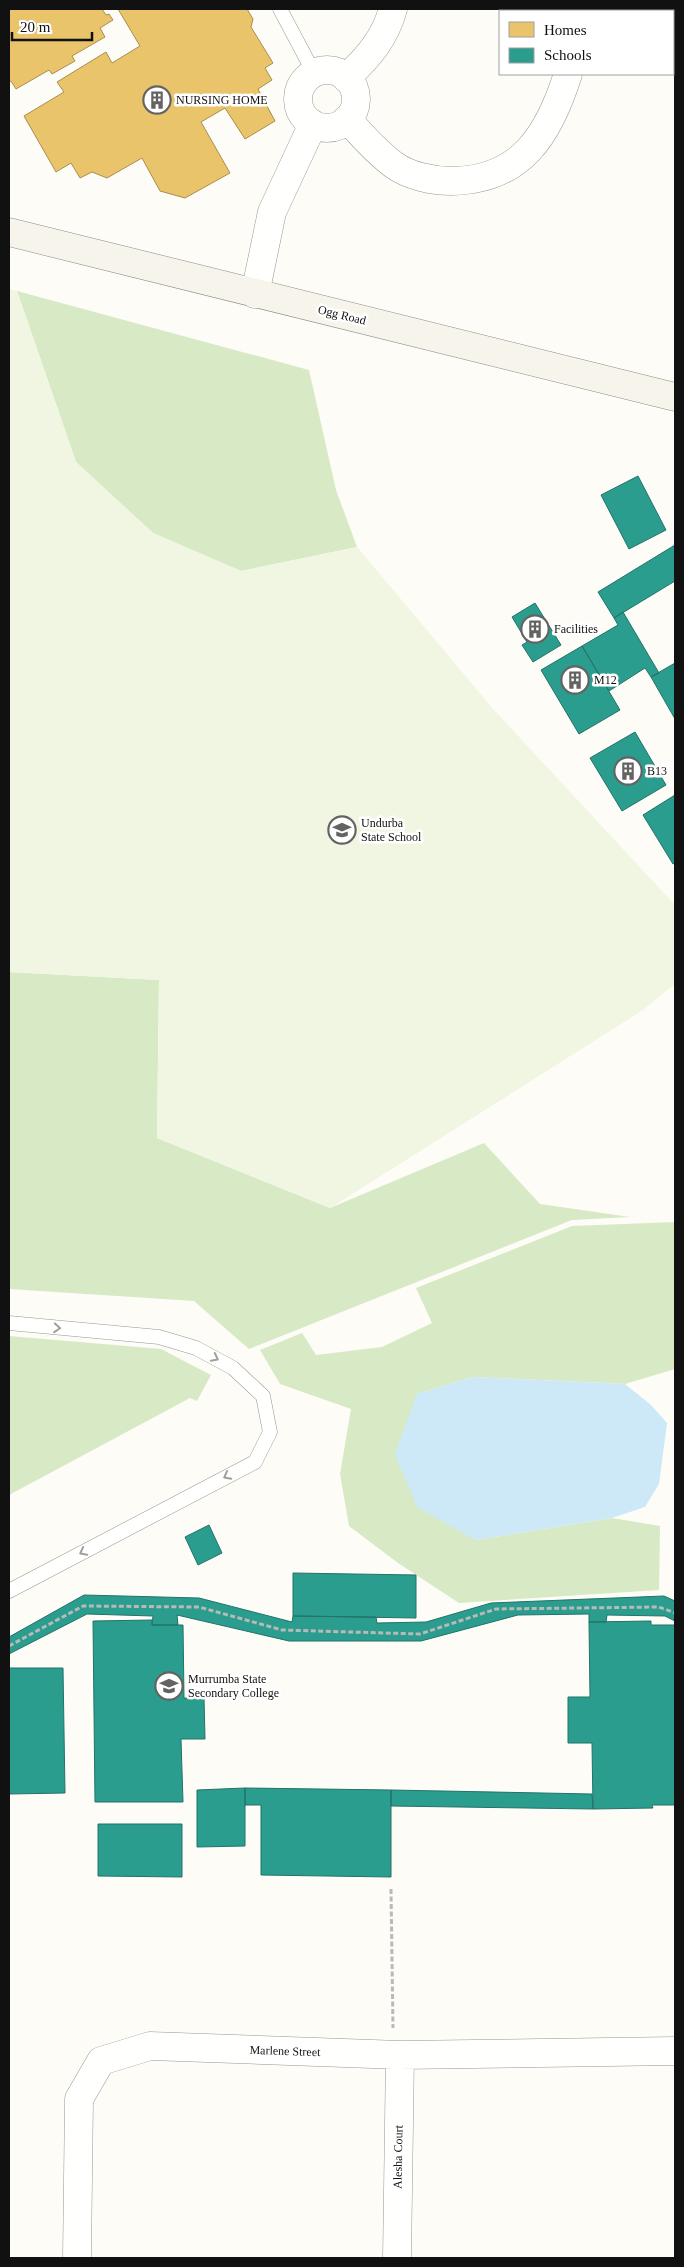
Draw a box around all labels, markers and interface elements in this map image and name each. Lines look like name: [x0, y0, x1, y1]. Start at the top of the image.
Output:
scale bar: [12, 10, 92, 42]
legend: [499, 10, 674, 75]
text: 20 m: [20, 19, 51, 35]
text: Homes: [544, 22, 587, 38]
text: Schools: [544, 47, 592, 63]
building icon: NURSING HOME: [142, 85, 172, 115]
place label: NURSING HOME: [176, 93, 268, 107]
street label: Ogg Road: [317, 302, 367, 328]
building icon: Facilities: [520, 614, 550, 644]
place label: Facilities: [554, 622, 598, 636]
building icon: M12: [560, 665, 590, 695]
place label: M12: [594, 673, 617, 687]
building icon: B13: [613, 756, 643, 786]
place label: B13: [647, 764, 667, 778]
school or university icon: Undurba State School: [327, 815, 357, 845]
place label: Undurba State School: [361, 816, 422, 844]
one-way arrow: [54, 1322, 62, 1333]
one-way arrow: [210, 1352, 219, 1362]
one-way arrow: [223, 1470, 232, 1480]
one-way arrow: [79, 1546, 88, 1556]
school or university icon: Murrumba State Secondary College: [154, 1671, 184, 1701]
place label: Murrumba State Secondary College: [188, 1672, 279, 1700]
street label: Marlene Street: [249, 2043, 321, 2059]
street label: Alesha Court: [390, 2124, 406, 2189]

